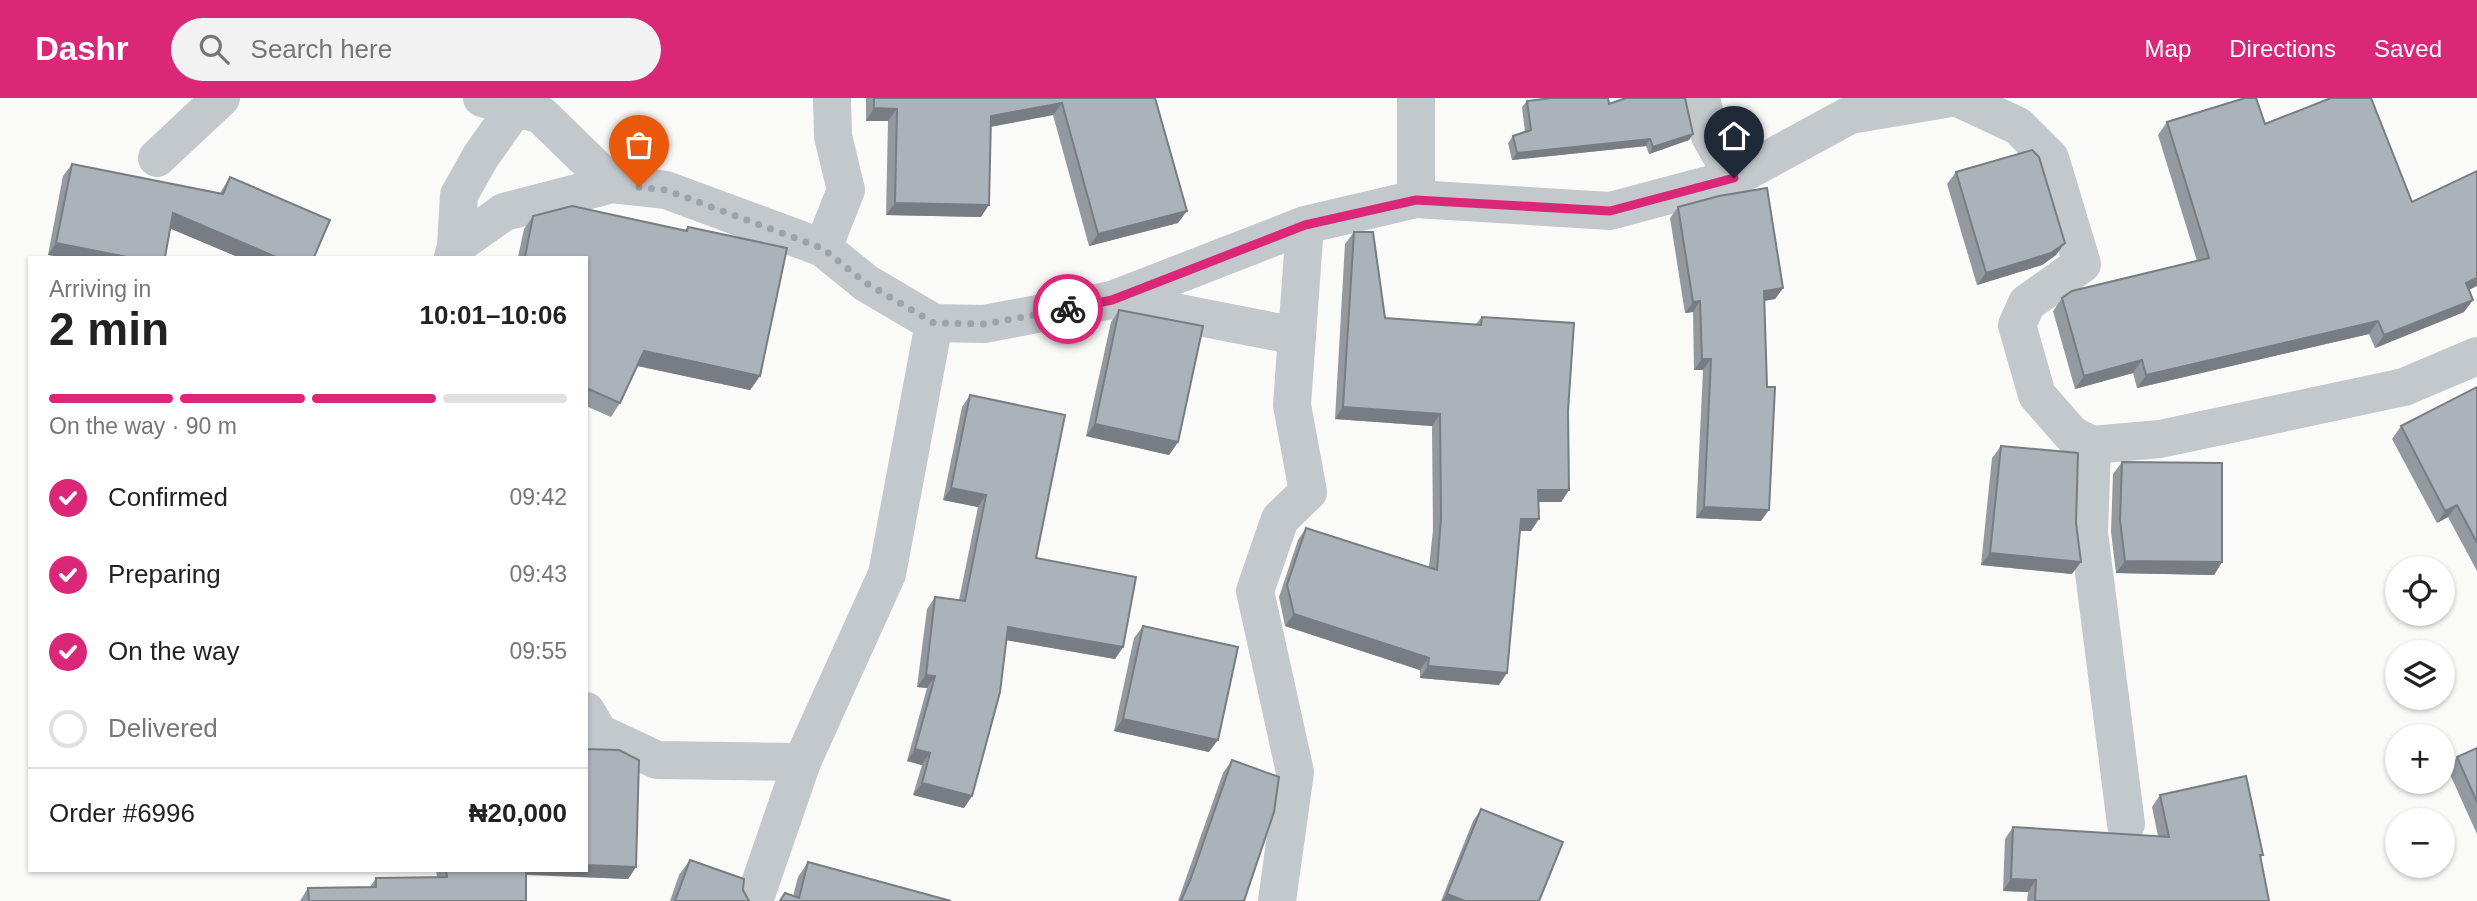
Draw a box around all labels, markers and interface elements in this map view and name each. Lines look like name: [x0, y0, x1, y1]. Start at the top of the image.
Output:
search box: [171, 18, 661, 81]
text: Dashr: [35, 30, 129, 67]
icon: search: [195, 30, 233, 68]
text: Search here: [251, 34, 392, 64]
text: Map: [2145, 35, 2191, 62]
text: Directions: [2229, 35, 2336, 62]
text: Saved: [2374, 35, 2442, 62]
pin: [1704, 106, 1764, 178]
pin: [609, 115, 669, 187]
icon: home: [1715, 117, 1753, 155]
icon: bag: [620, 126, 658, 164]
courier: [1033, 274, 1103, 344]
text: Arriving in: [49, 276, 151, 302]
icon: bike: [1049, 290, 1087, 328]
text: 10:01–10:06: [420, 300, 567, 330]
text: 2 min: [49, 303, 169, 355]
text: On the way · 90 m: [49, 413, 237, 439]
icon: check: [49, 479, 87, 517]
text: Confirmed: [108, 482, 228, 512]
text: 09:42: [509, 484, 567, 510]
icon: check: [49, 556, 87, 594]
map controls: [2385, 556, 2455, 878]
button: locate: [2385, 556, 2455, 626]
text: Preparing: [108, 559, 221, 589]
text: 09:43: [509, 561, 567, 587]
icon: check: [49, 633, 87, 671]
text: On the way: [108, 636, 240, 666]
text: 09:55: [509, 638, 567, 664]
button: layers: [2385, 640, 2455, 710]
text: Delivered: [108, 713, 218, 743]
button: +: [2385, 724, 2455, 794]
text: Order #6996: [49, 798, 195, 828]
text: ₦20,000: [469, 798, 567, 828]
button: −: [2385, 808, 2455, 878]

